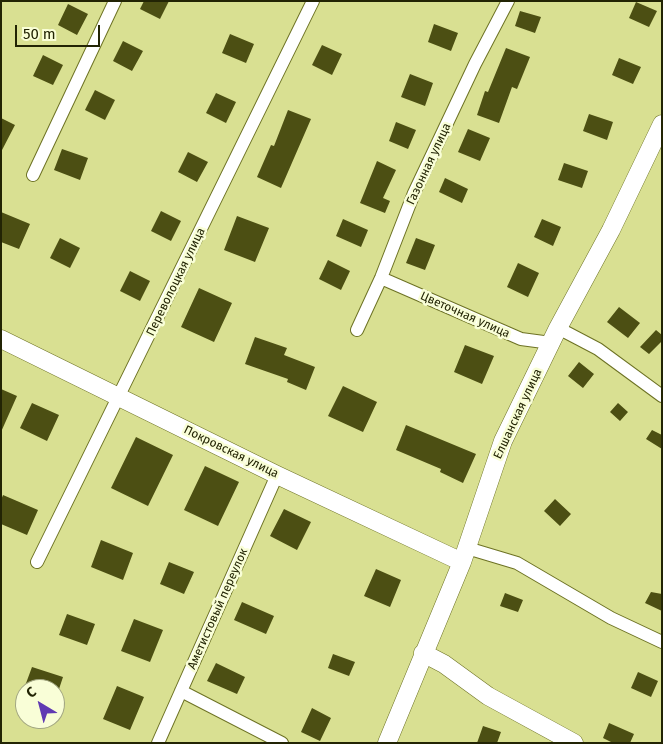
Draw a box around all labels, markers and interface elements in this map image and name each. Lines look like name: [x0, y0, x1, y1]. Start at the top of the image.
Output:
scale bar: [18, 15, 102, 47]
text: 50 m: [23, 25, 56, 43]
street label: Газонная улица: [404, 121, 454, 207]
street label: Переволоцкая улица: [144, 226, 208, 338]
street label: Цветочная улица: [418, 289, 512, 341]
street label: Елшанская улица: [491, 367, 545, 461]
street label: Покровская улица: [181, 423, 281, 481]
street label: Аметистовый переулок: [185, 546, 251, 672]
north arrow: [15, 679, 65, 729]
text: С: [23, 683, 40, 702]

